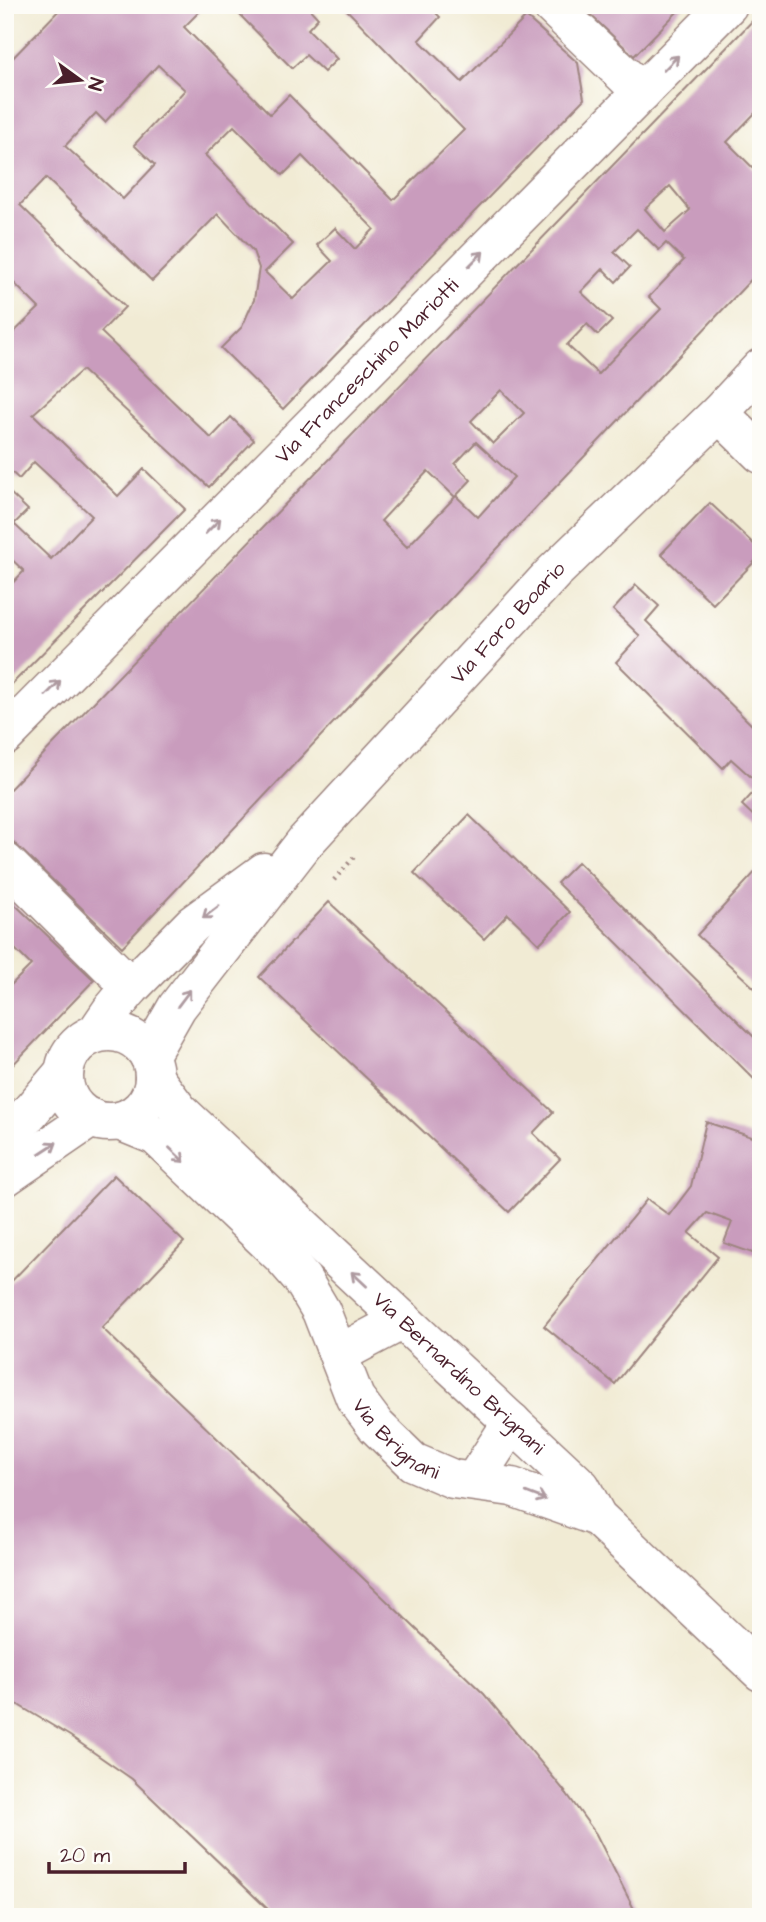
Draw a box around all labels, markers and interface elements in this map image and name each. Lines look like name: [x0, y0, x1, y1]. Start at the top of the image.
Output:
north arrow: [46, 46, 116, 116]
one-way arrow: [662, 55, 679, 72]
text: N: [80, 75, 110, 93]
one-way arrow: [468, 251, 485, 268]
street label: Via Franceschino Mariotti: [268, 272, 465, 470]
one-way arrow: [205, 517, 222, 534]
street label: Via Foro Boario: [444, 555, 572, 690]
one-way arrow: [45, 679, 62, 696]
one-way arrow: [202, 904, 220, 919]
one-way arrow: [176, 989, 191, 1007]
one-way arrow: [38, 1141, 58, 1155]
one-way arrow: [168, 1147, 185, 1164]
one-way arrow: [350, 1271, 368, 1287]
street label: Via Bernardino Brignani: [366, 1286, 551, 1461]
street label: Via Brignani: [345, 1392, 444, 1487]
one-way arrow: [524, 1491, 546, 1504]
scale bar: [49, 1831, 186, 1875]
text: 20 m: [60, 1841, 111, 1870]

